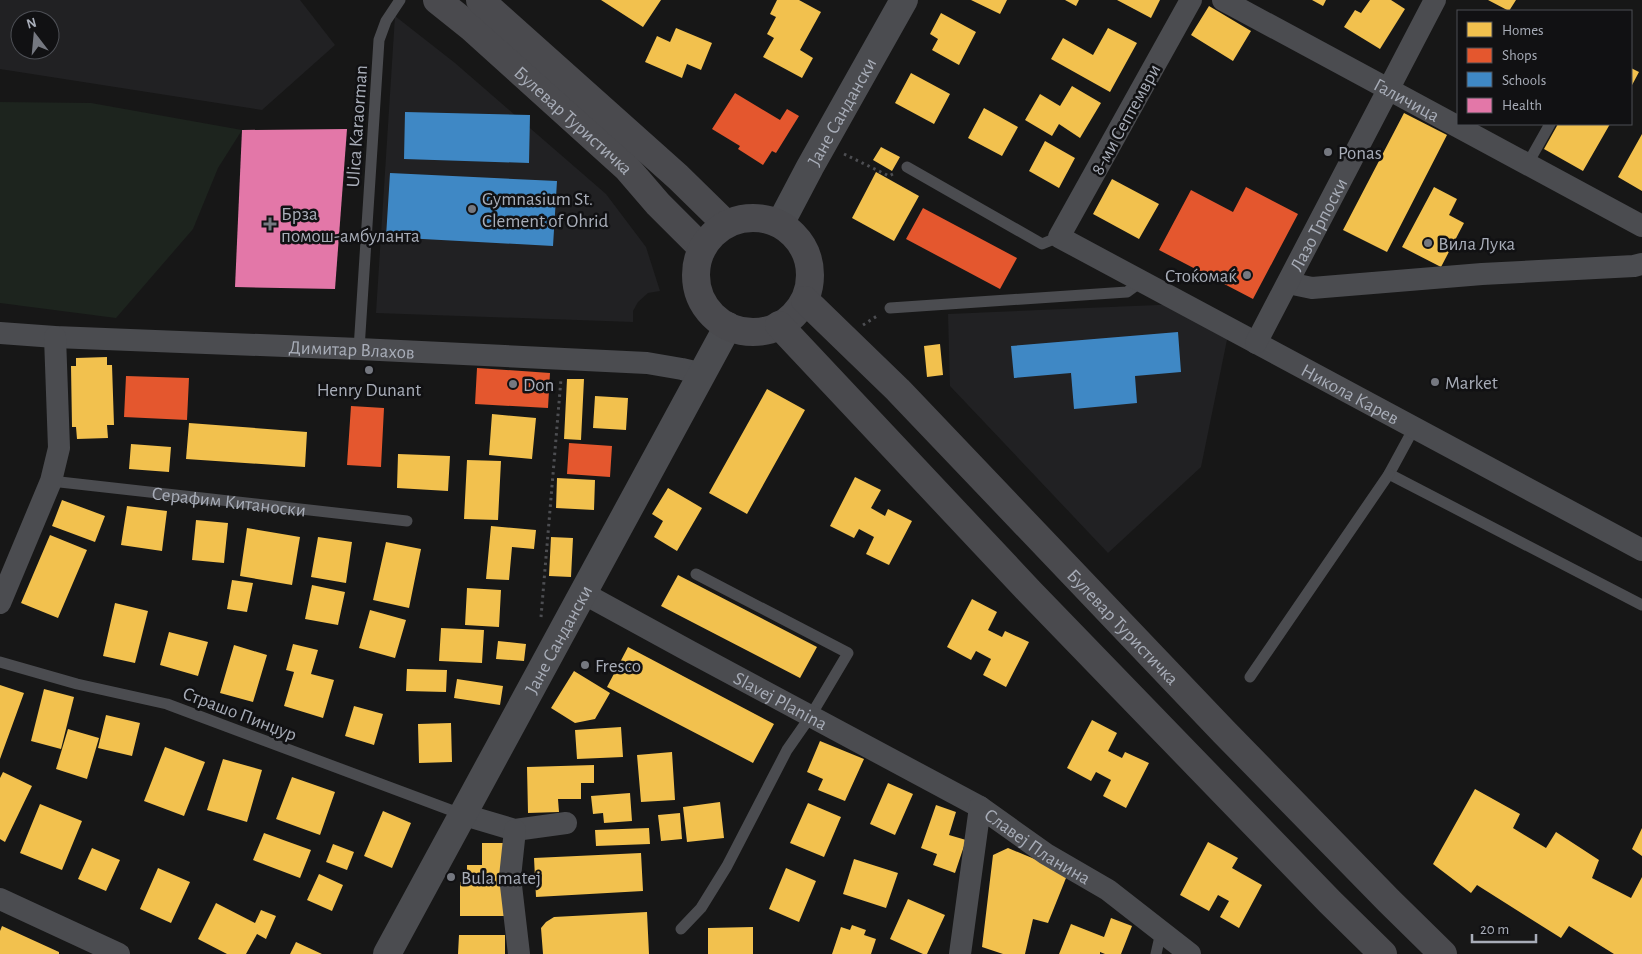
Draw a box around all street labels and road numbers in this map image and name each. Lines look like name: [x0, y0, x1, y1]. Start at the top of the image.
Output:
street label: Јане Сандански: [805, 55, 880, 170]
street label: 8-ми Септември: [1088, 61, 1165, 178]
street label: Булевар Туристичка: [510, 63, 636, 179]
street label: Ulica Karaorman: [344, 64, 371, 188]
street label: Галичица: [1370, 75, 1442, 126]
street label: Лазо Трпоски: [1287, 175, 1351, 275]
street label: Димитар Влахов: [288, 338, 415, 363]
street label: Никола Карев: [1298, 361, 1402, 429]
street label: Серафим Китаноски: [151, 484, 307, 521]
street label: Булевар Туристичка: [1063, 566, 1182, 689]
street label: Јане Сандански: [522, 582, 596, 698]
street label: Slavej Planina: [730, 669, 830, 734]
street label: Страшо Пинџур: [180, 684, 299, 745]
street label: Славеј Планина: [980, 805, 1094, 889]

